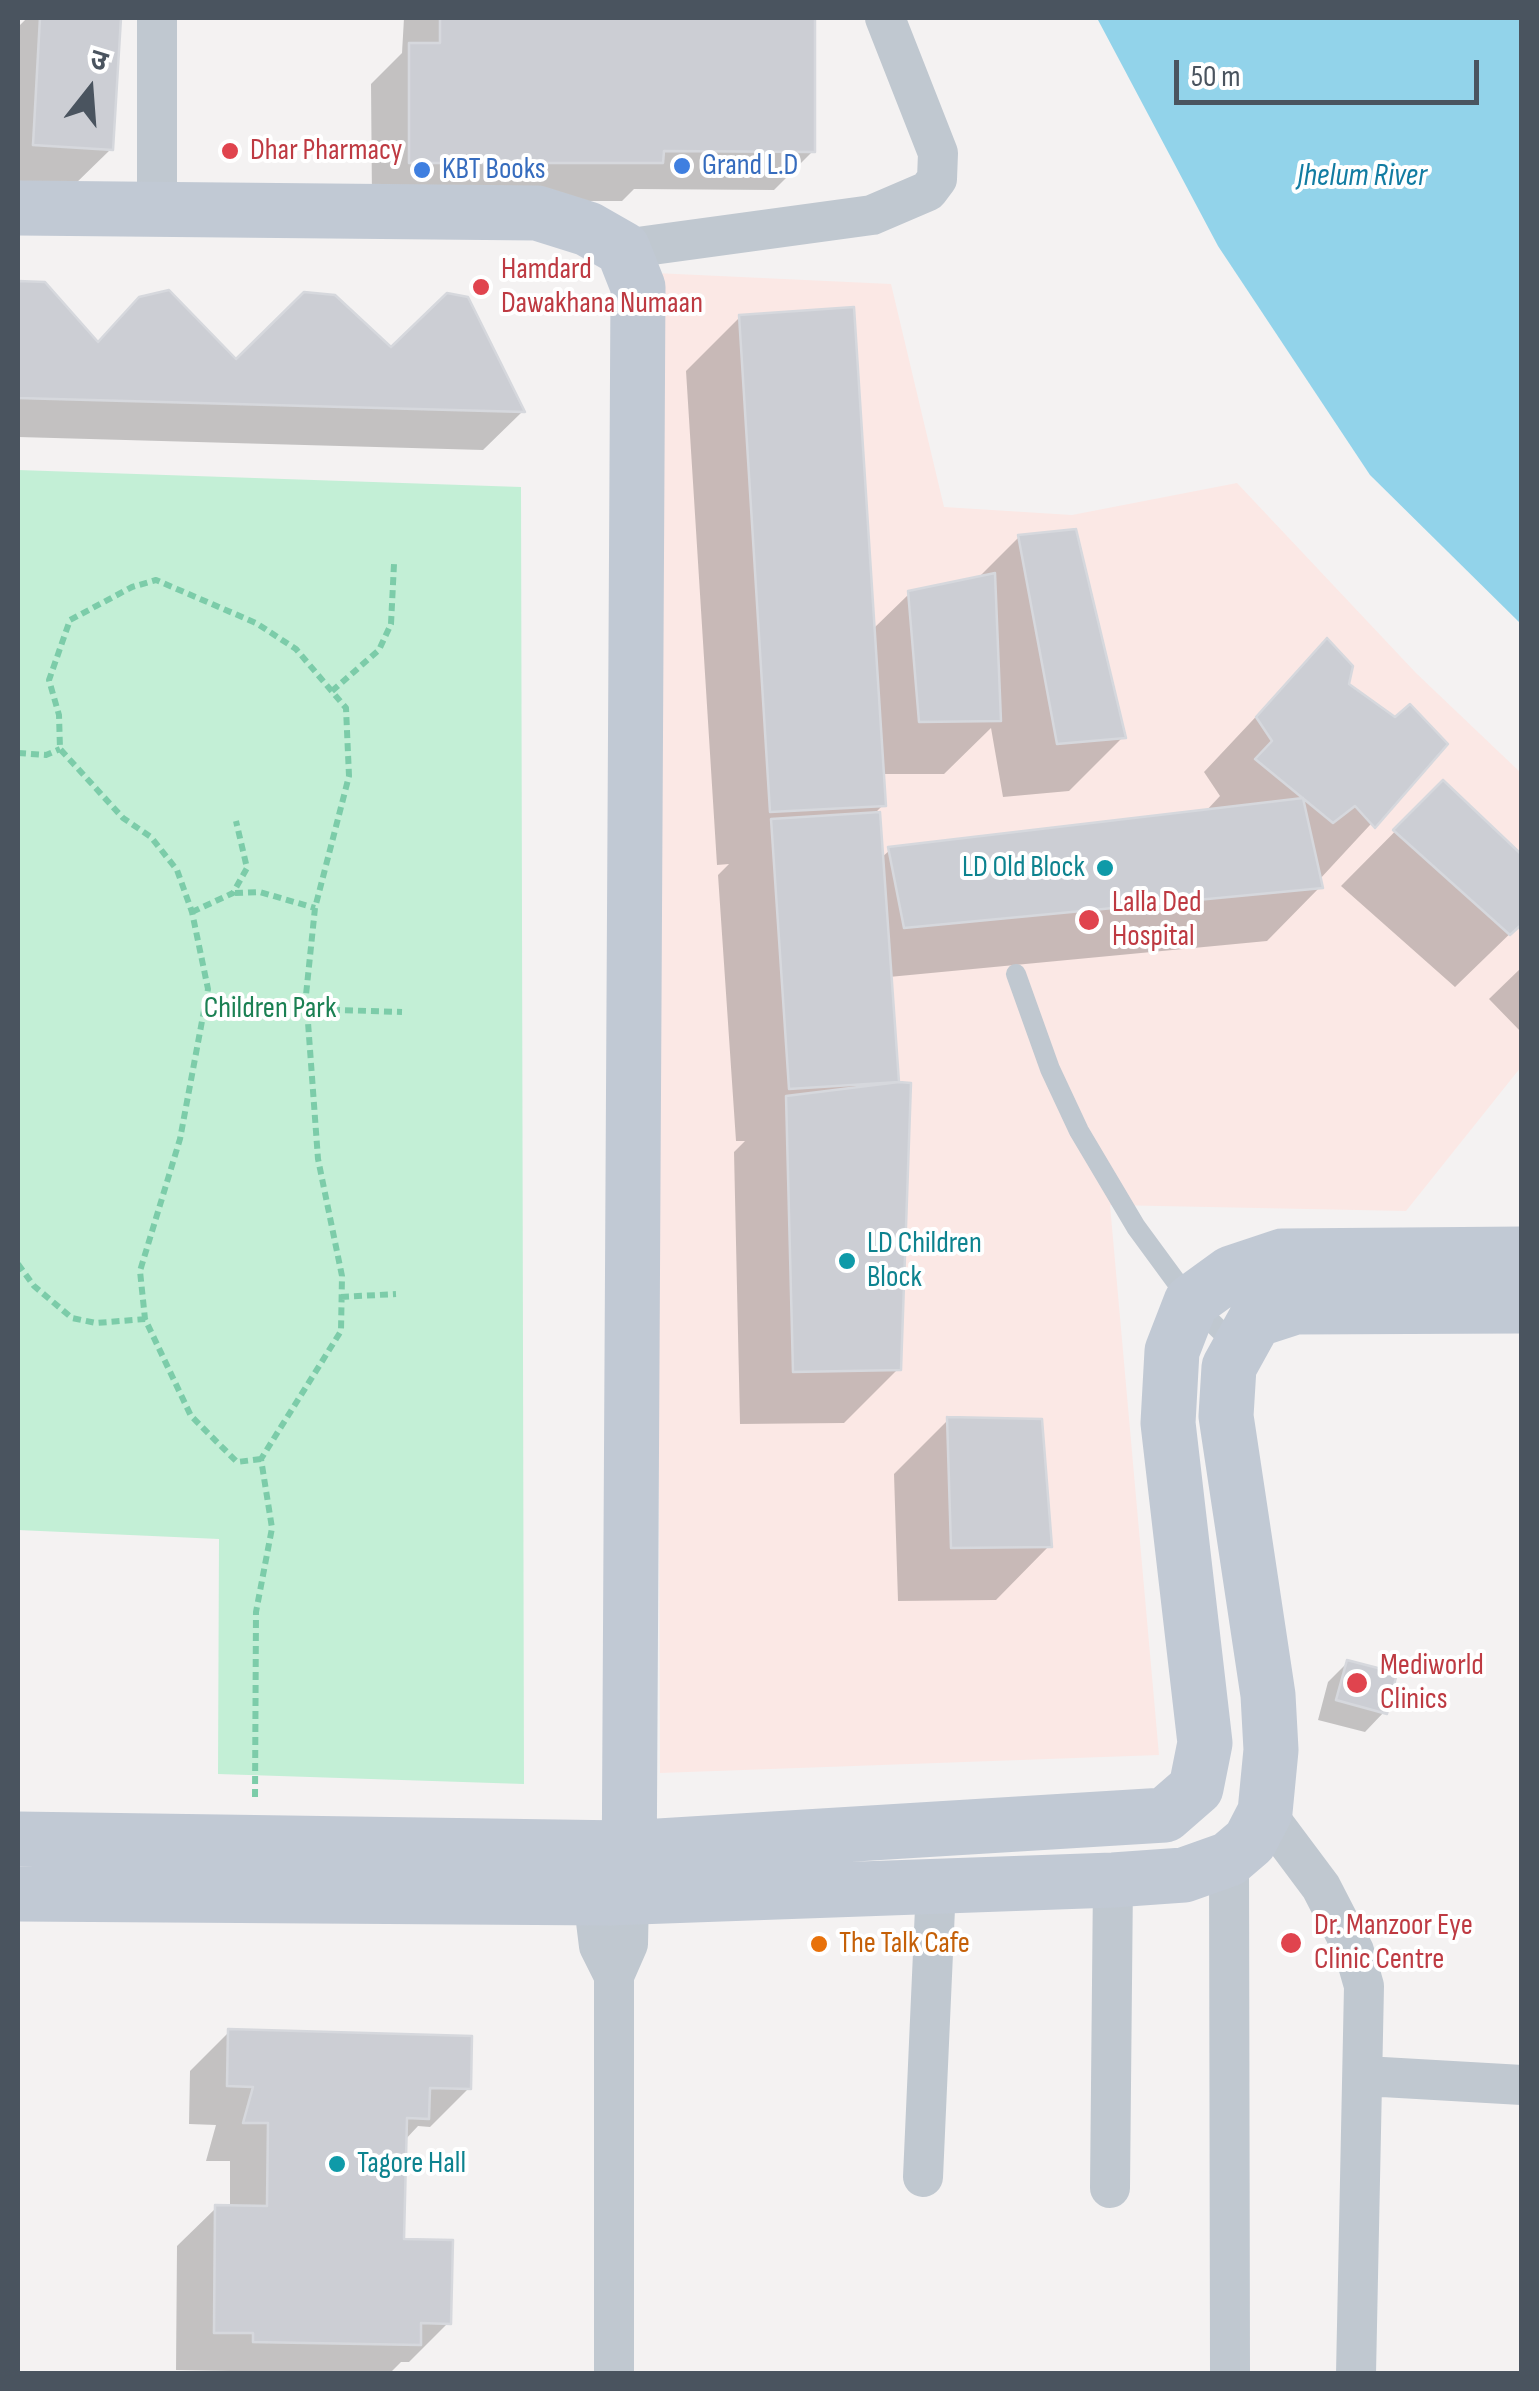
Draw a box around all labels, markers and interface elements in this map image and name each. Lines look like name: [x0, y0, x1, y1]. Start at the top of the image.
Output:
north arrow: [40, 40, 140, 140]
scale bar: [1179, 40, 1484, 102]
text: उ: [86, 43, 112, 79]
text: 50 m: [1191, 59, 1240, 95]
place label: Dhar Pharmacy: [250, 133, 402, 169]
marker: Dhar Pharmacy: [219, 140, 241, 162]
place label: Grand L.D: [702, 148, 798, 184]
place label: KBT Books: [442, 152, 546, 188]
marker: Grand L.D: [671, 155, 693, 177]
water label: Jhelum River: [1297, 158, 1427, 196]
marker: KBT Books: [411, 159, 433, 181]
place label: Hamdard Dawakhana Numaan: [501, 252, 703, 322]
marker: Hamdard Dawakhana Numaan: [470, 276, 492, 298]
place label: LD Old Block: [962, 850, 1085, 886]
marker: LD Old Block: [1094, 857, 1116, 879]
place label: Lalla Ded Hospital: [1112, 885, 1201, 956]
marker: Lalla Ded Hospital: [1076, 907, 1102, 933]
park label: Children Park: [204, 991, 336, 1027]
place label: LD Children Block: [867, 1226, 982, 1296]
marker: LD Children Block: [836, 1250, 858, 1272]
place label: Mediworld Clinics: [1380, 1648, 1484, 1718]
marker: Mediworld Clinics: [1344, 1670, 1370, 1696]
place label: Dr. Manzoor Eye Clinic Centre: [1314, 1908, 1473, 1978]
place label: The Talk Cafe: [839, 1926, 970, 1962]
marker: Dr. Manzoor Eye Clinic Centre: [1278, 1930, 1304, 1956]
marker: The Talk Cafe: [808, 1933, 830, 1955]
place label: Tagore Hall: [357, 2146, 466, 2182]
marker: Tagore Hall: [326, 2153, 348, 2175]

